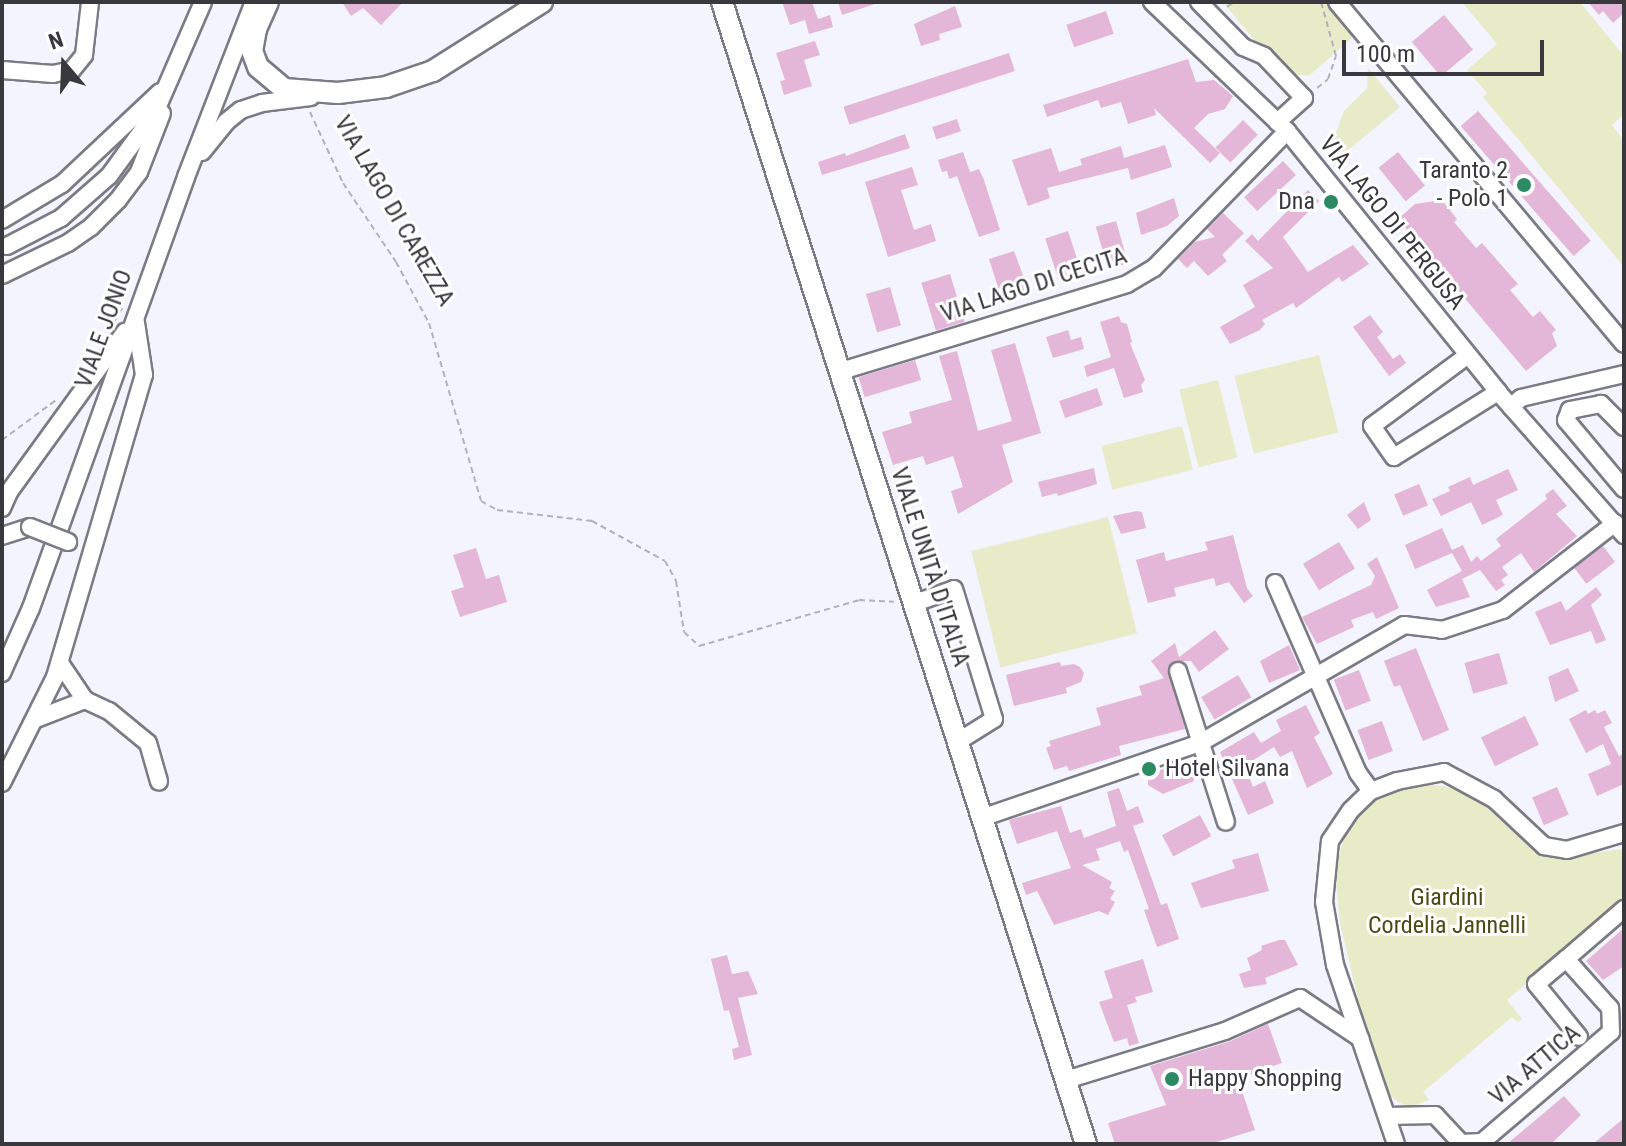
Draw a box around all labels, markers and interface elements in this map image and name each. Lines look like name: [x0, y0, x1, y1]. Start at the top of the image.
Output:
north arrow: [24, 24, 104, 104]
scale bar: [1346, 24, 1548, 74]
text: N: [46, 27, 66, 55]
text: 100 m: [1356, 40, 1415, 68]
street label: VIA LAGO DI CAREZZA: [328, 111, 460, 311]
street label: VIA LAGO DI PERGUSA: [1313, 130, 1471, 316]
place label: Taranto 2 - Polo 1: [1419, 157, 1508, 213]
marker: Taranto 2 - Polo 1: [1515, 176, 1533, 194]
place label: Dna: [1278, 188, 1315, 216]
marker: Dna: [1322, 193, 1340, 211]
street label: VIA LAGO DI CECITA: [937, 241, 1131, 329]
street label: VIALE JONIO: [69, 266, 139, 392]
street label: VIALE UNITÀ D'ITALIA: [884, 464, 976, 670]
place label: Hotel Silvana: [1165, 755, 1289, 783]
marker: Hotel Silvana: [1140, 760, 1158, 778]
park label: Giardini Cordelia Jannelli: [1368, 884, 1526, 940]
street label: VIA ATTICA: [1484, 1019, 1586, 1111]
place label: Happy Shopping: [1188, 1065, 1342, 1093]
marker: Happy Shopping: [1163, 1070, 1181, 1088]

